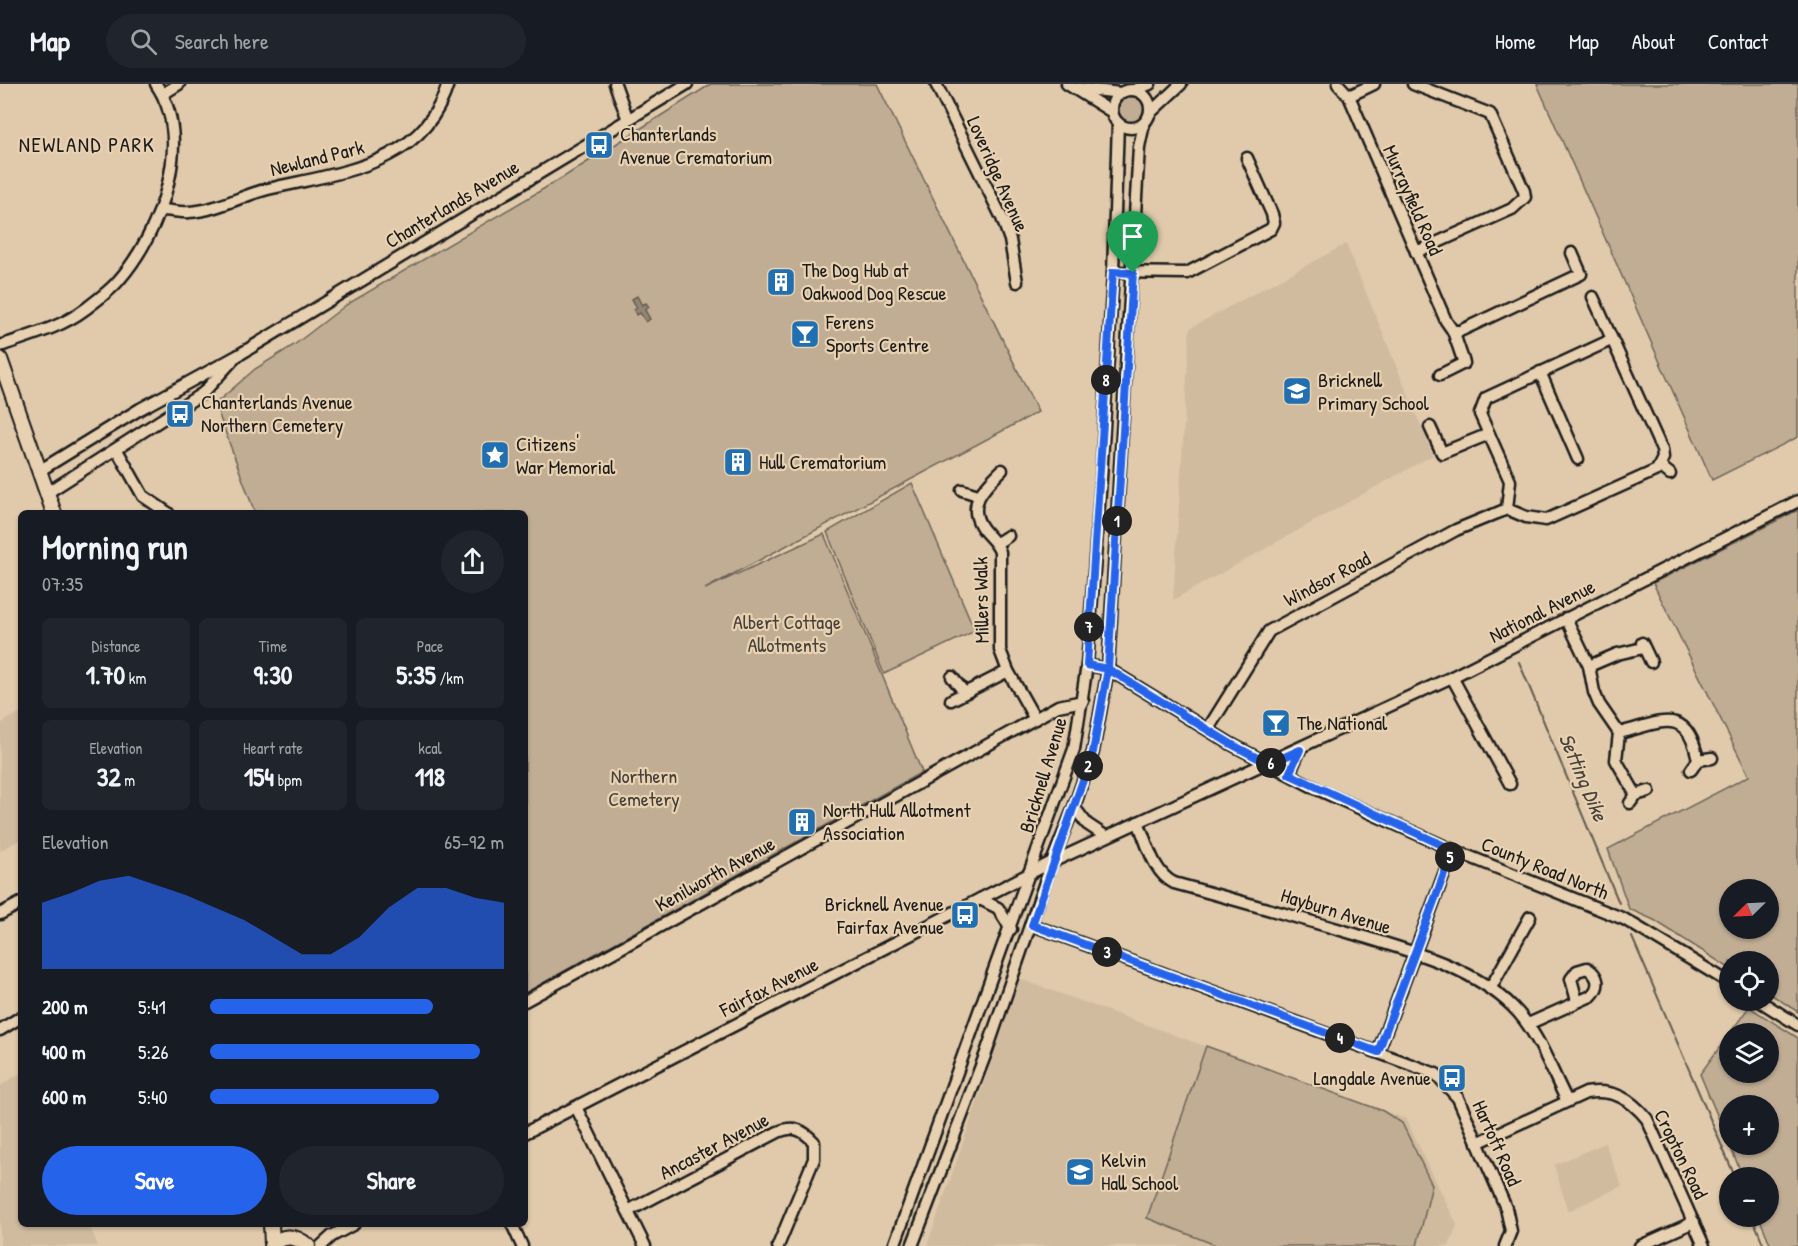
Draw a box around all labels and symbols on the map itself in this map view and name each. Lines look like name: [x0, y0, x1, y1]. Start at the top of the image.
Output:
street label: Loveridge Avenue: [961, 112, 1036, 236]
place label: Chanterlands Avenue Crematorium: [620, 120, 772, 170]
bus stop icon: Chanterlands Avenue Crematorium: [583, 129, 615, 161]
district label: NEWLAND PARK: [19, 130, 155, 159]
street label: Newland Park: [267, 133, 367, 182]
street label: Murrayfield Road: [1377, 140, 1450, 259]
street label: Chanterlands Avenue: [380, 153, 524, 254]
pin: [1107, 211, 1158, 273]
place label: The Dog Hub at Oakwood Dog Rescue: [802, 256, 947, 306]
building icon: The Dog Hub at Oakwood Dog Rescue: [765, 266, 797, 298]
place label: Ferens Sports Centre: [825, 308, 929, 358]
bar icon: Ferens Sports Centre: [789, 318, 821, 350]
pin: 8: [1091, 365, 1121, 395]
place label: Bricknell Primary School: [1318, 366, 1429, 416]
school or university icon: Bricknell Primary School: [1281, 375, 1313, 407]
place label: Chanterlands Avenue Northern Cemetery: [201, 388, 353, 438]
bus stop icon: Chanterlands Avenue Northern Cemetery: [164, 398, 196, 430]
place label: Citizens' War Memorial: [516, 430, 616, 480]
place icon: Citizens' War Memorial: [479, 439, 511, 471]
building icon: Hull Crematorium: [722, 446, 754, 478]
place label: Hull Crematorium: [759, 448, 886, 475]
pin: 1: [1102, 506, 1132, 536]
street label: Windsor Road: [1279, 544, 1375, 613]
street label: Millers Walk: [966, 556, 995, 644]
street label: National Avenue: [1484, 572, 1599, 649]
park label: Albert Cottage Allotments: [733, 608, 841, 658]
pin: 7: [1074, 612, 1104, 642]
bar icon: The National: [1260, 707, 1292, 739]
place label: The National: [1297, 709, 1388, 736]
street label: Bricknell Avenue: [1012, 714, 1073, 836]
water label: Setting Dike: [1552, 729, 1616, 827]
pin: 6: [1256, 748, 1286, 778]
pin: 2: [1073, 751, 1103, 781]
park label: Northern Cemetery: [608, 762, 680, 812]
place label: North Hull Allotment Association: [823, 796, 972, 846]
building icon: North Hull Allotment Association: [786, 806, 818, 838]
street label: Kenilworth Avenue: [650, 830, 779, 918]
street label: County Road North: [1478, 830, 1613, 905]
pin: 5: [1435, 842, 1465, 872]
north arrow: [1719, 879, 1779, 939]
street label: Hayburn Avenue: [1278, 881, 1395, 940]
place label: Bricknell Avenue Fairfax Avenue: [825, 890, 944, 940]
bus stop icon: Bricknell Avenue Fairfax Avenue: [949, 899, 981, 931]
pin: 3: [1092, 937, 1122, 967]
street label: Fairfax Avenue: [714, 950, 823, 1023]
pin: 4: [1325, 1023, 1355, 1053]
bus stop icon: Langdale Avenue: [1436, 1062, 1468, 1094]
place label: Langdale Avenue: [1314, 1064, 1431, 1091]
street label: Hartoft Road: [1467, 1096, 1528, 1190]
street label: Cropton Road: [1648, 1104, 1715, 1203]
street label: Ancaster Avenue: [654, 1105, 773, 1186]
place label: Kelvin Hall School: [1101, 1146, 1179, 1196]
school or university icon: Kelvin Hall School: [1064, 1156, 1096, 1188]

